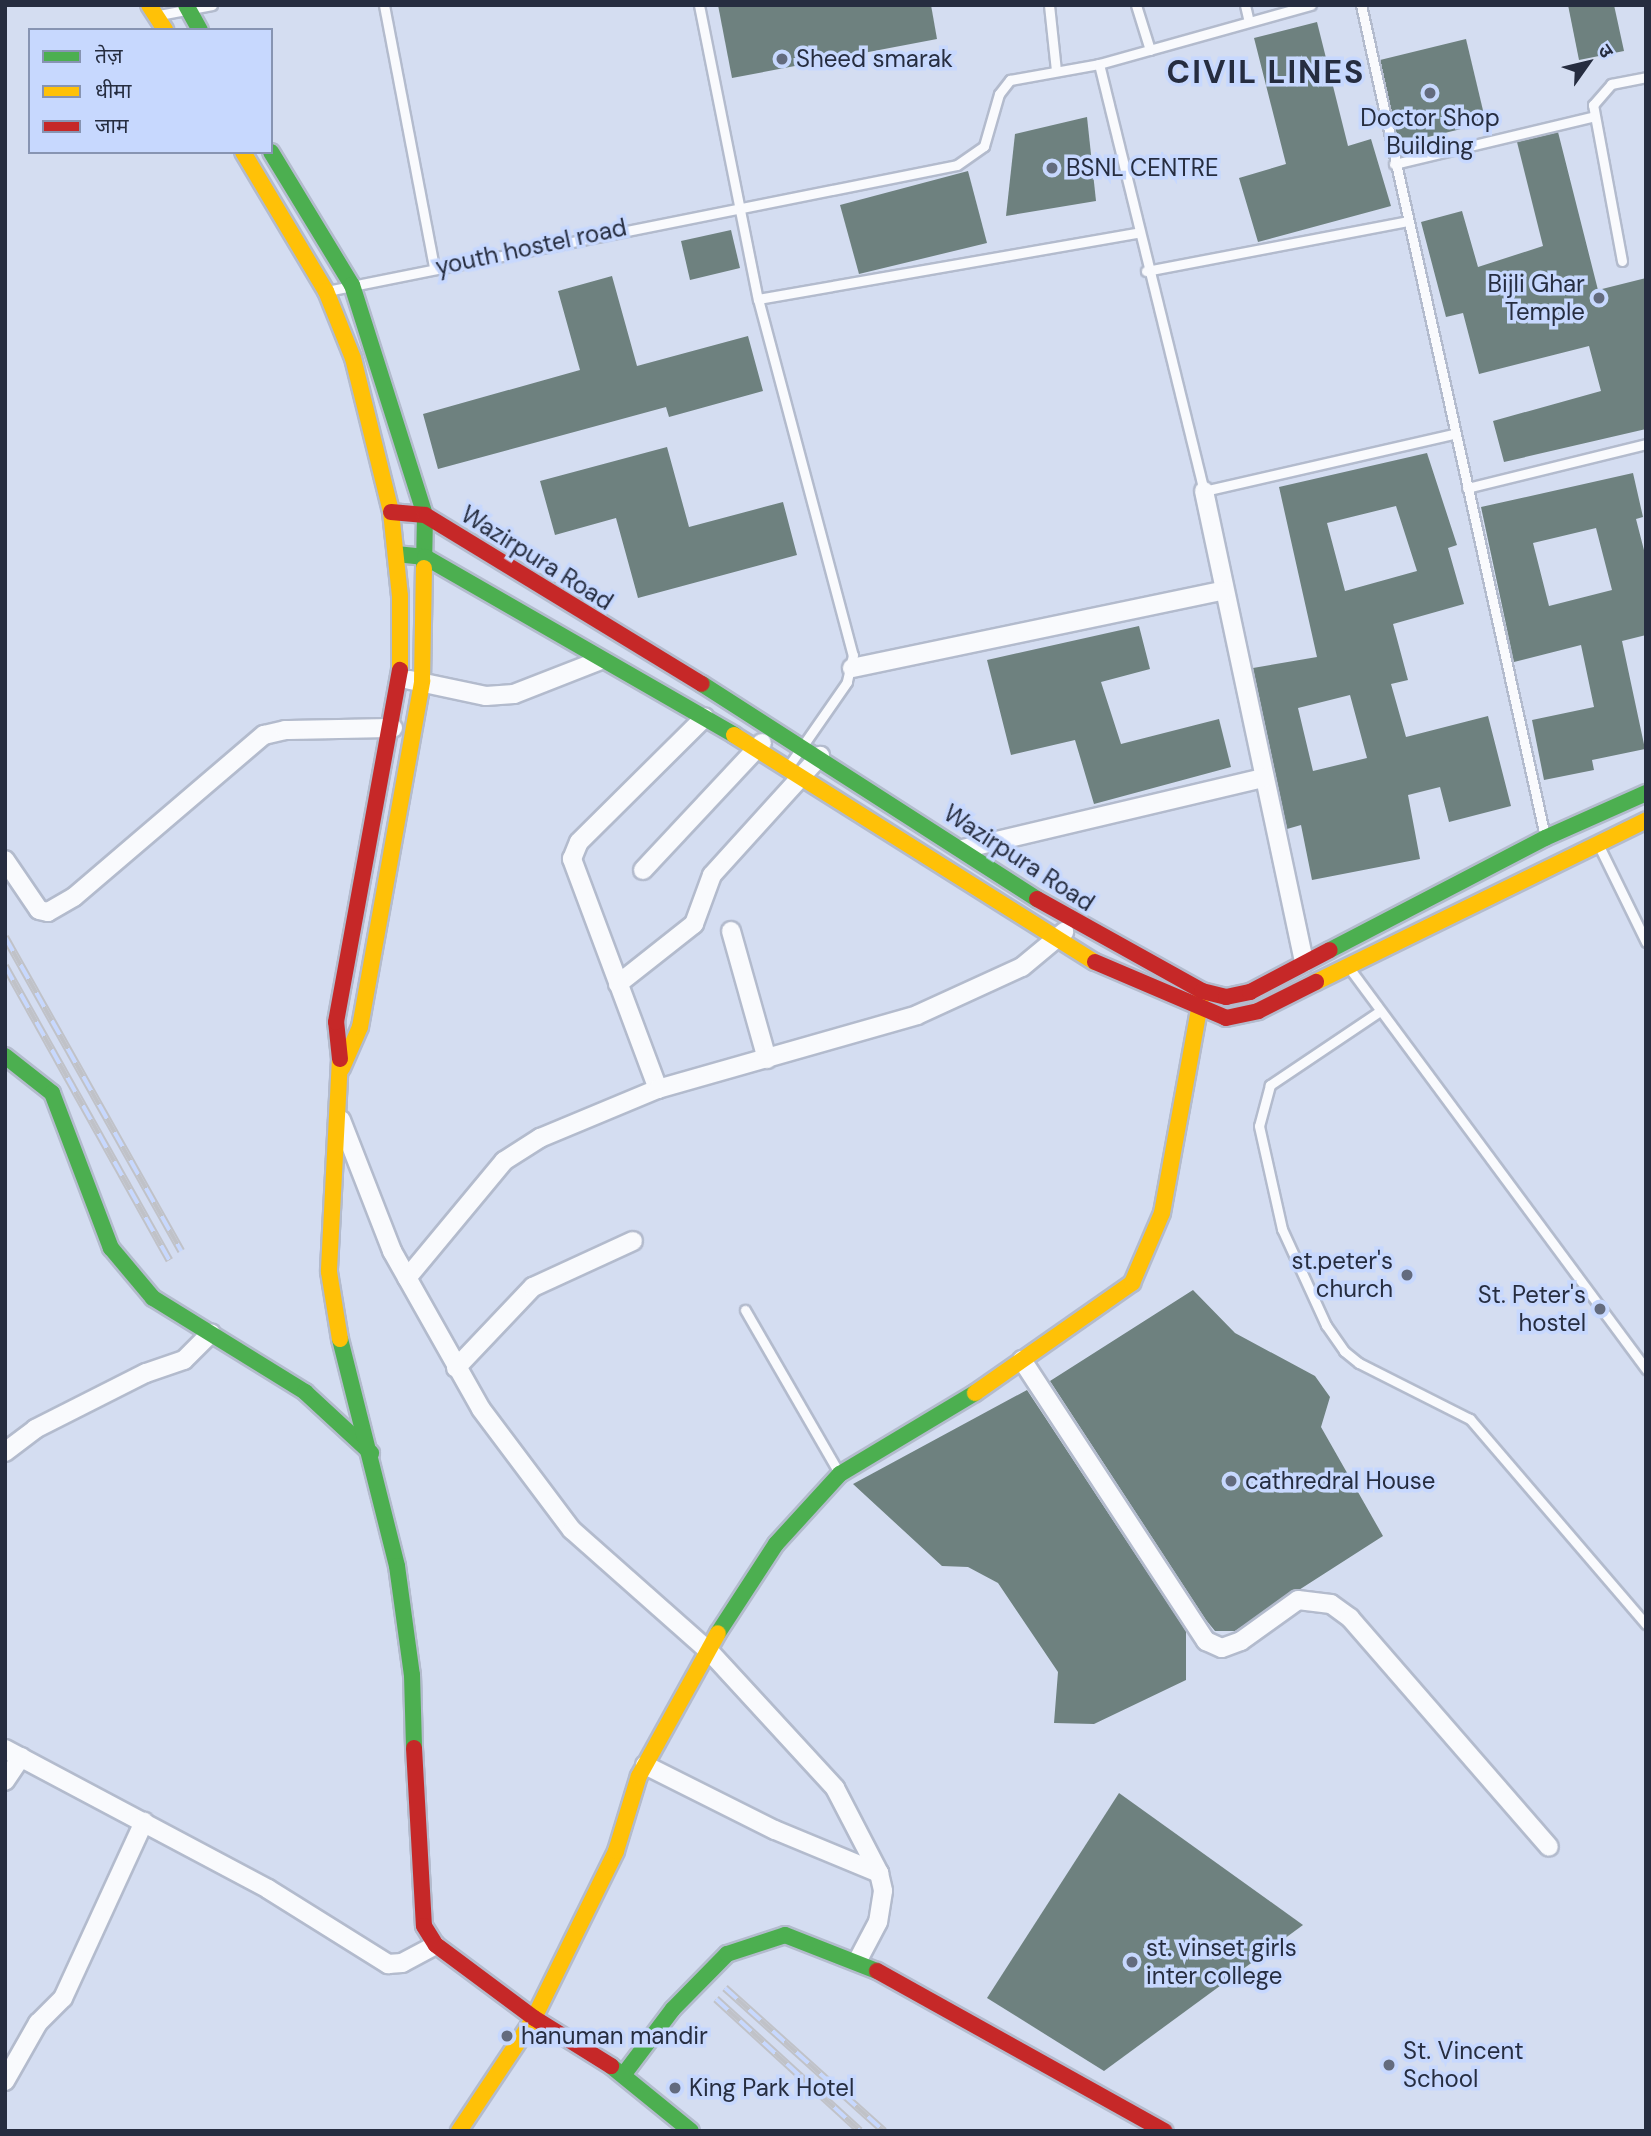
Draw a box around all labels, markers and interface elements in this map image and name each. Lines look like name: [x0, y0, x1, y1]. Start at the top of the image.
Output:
legend: [28, 28, 273, 154]
north arrow: [1553, 28, 1623, 98]
text: उ: [1592, 39, 1619, 63]
text: तेज़: [95, 42, 123, 70]
place label: Sheed smarak: [796, 45, 953, 73]
marker: Sheed smarak: [774, 51, 790, 67]
district label: CIVIL LINES: [1168, 53, 1364, 91]
text: धीमा: [95, 77, 131, 105]
marker: Doctor Shop Building: [1422, 85, 1438, 101]
place label: Doctor Shop Building: [1360, 104, 1500, 160]
text: जाम: [95, 112, 129, 140]
place label: BSNL CENTRE: [1066, 154, 1219, 182]
marker: BSNL CENTRE: [1044, 160, 1060, 176]
street label: youth hostel road: [433, 213, 629, 281]
place label: Bijli Ghar Temple: [1488, 270, 1585, 326]
marker: Bijli Ghar Temple: [1591, 290, 1607, 306]
street label: Wazirpura Road: [456, 500, 618, 616]
street label: Wazirpura Road: [938, 799, 1100, 917]
place label: st.peter's church: [1292, 1247, 1393, 1303]
marker: st.peter's church: [1399, 1267, 1415, 1283]
place label: St. Peter's hostel: [1478, 1281, 1586, 1337]
marker: St. Peter's hostel: [1592, 1301, 1608, 1317]
place label: cathredral House: [1245, 1467, 1435, 1495]
marker: cathredral House: [1223, 1473, 1239, 1489]
place label: st. vinset girls inter college: [1146, 1934, 1297, 1990]
marker: st. vinset girls inter college: [1124, 1954, 1140, 1970]
place label: hanuman mandir: [521, 2022, 708, 2050]
marker: hanuman mandir: [499, 2028, 515, 2044]
place label: St. Vincent School: [1403, 2037, 1524, 2093]
marker: St. Vincent School: [1381, 2057, 1397, 2073]
place label: King Park Hotel: [689, 2074, 854, 2102]
marker: King Park Hotel: [667, 2080, 683, 2096]

